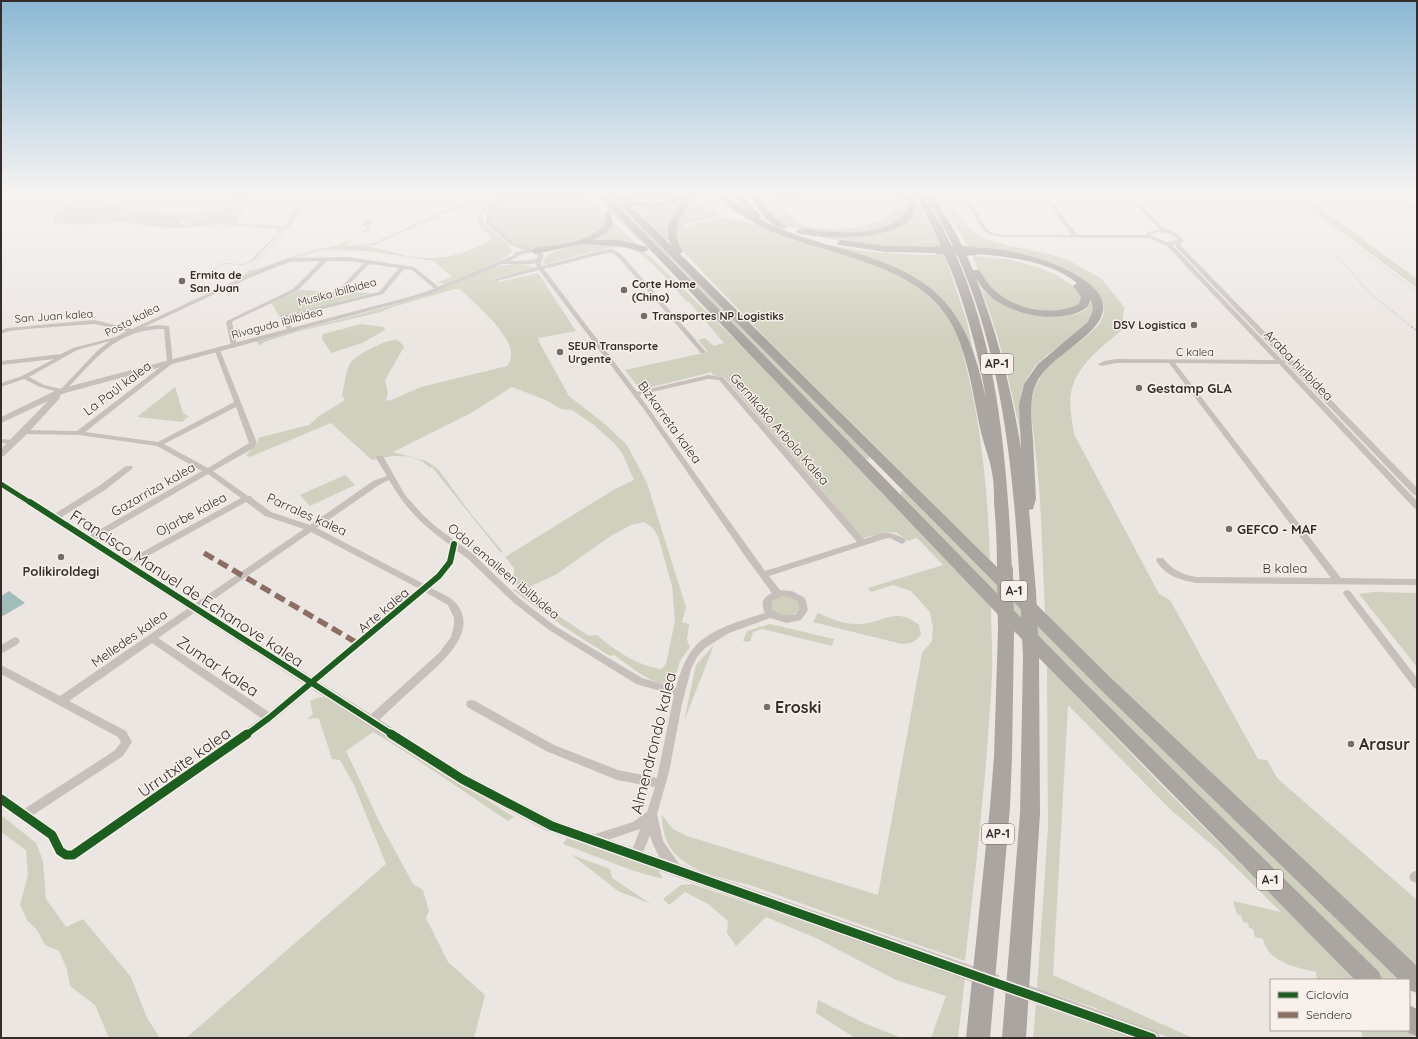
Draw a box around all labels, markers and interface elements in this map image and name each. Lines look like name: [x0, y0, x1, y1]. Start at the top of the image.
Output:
place label: Ermita de San Juan: [190, 268, 242, 295]
street label: Musika ibilbidea: [296, 275, 378, 309]
marker: Ermita de San Juan: [177, 276, 187, 286]
place label: Corte Home (Chino): [632, 277, 696, 304]
marker: Corte Home (Chino): [619, 285, 629, 295]
street label: Posta kalea: [102, 300, 162, 340]
street label: Rivaguda ibilbidea: [230, 304, 324, 342]
street label: San Juan kalea: [14, 306, 94, 326]
place label: Transportes NP Logistiks: [652, 309, 784, 323]
marker: Transportes NP Logistiks: [639, 311, 649, 321]
place label: DSV Logistica: [1113, 318, 1186, 332]
marker: DSV Logistica: [1189, 320, 1199, 330]
street label: Araba hiribidea: [1261, 326, 1337, 404]
place label: SEUR Transporte Urgente: [568, 339, 659, 366]
street label: C kalea: [1176, 345, 1214, 359]
marker: SEUR Transporte Urgente: [555, 347, 565, 357]
road number: AP-1: [981, 354, 1013, 374]
street label: La Paúl kalea: [80, 357, 154, 419]
street label: Gernikako Arbola Kalea: [727, 370, 833, 488]
street label: Bizkarreta kalea: [635, 378, 705, 466]
place label: Gestamp GLA: [1147, 380, 1233, 396]
marker: Gestamp GLA: [1134, 383, 1144, 393]
street label: Gazarriza kalea: [108, 458, 198, 520]
street label: Ojarbe kalea: [153, 489, 229, 539]
street label: Parrales kalea: [264, 489, 350, 539]
street label: Francisco Manuel de Echanove kalea: [67, 505, 307, 671]
street label: Odol emaileen ibilbidea: [445, 520, 563, 622]
place label: GEFCO - MAF: [1237, 521, 1317, 537]
marker: GEFCO - MAF: [1224, 524, 1234, 534]
marker: Polikiroldegi: [56, 552, 66, 562]
street label: B kalea: [1263, 560, 1307, 576]
place label: Polikiroldegi: [23, 563, 99, 579]
road number: A-1: [1001, 581, 1027, 601]
street label: Arte kalea: [354, 584, 412, 636]
street label: Melledes kalea: [88, 606, 170, 670]
street label: Zumar kalea: [173, 631, 263, 701]
street label: Almendrondo kalea: [626, 670, 680, 816]
place label: Eroski: [775, 697, 821, 717]
marker: Eroski: [762, 702, 772, 712]
street label: Urrutxite kalea: [134, 723, 234, 801]
place label: Arasur: [1359, 734, 1410, 754]
marker: Arasur: [1346, 739, 1356, 749]
road number: AP-1: [982, 824, 1014, 844]
road number: A-1: [1257, 870, 1283, 890]
legend: [1270, 979, 1410, 1031]
text: Ciclovía: [1306, 987, 1349, 1002]
text: Sendero: [1306, 1007, 1352, 1022]

